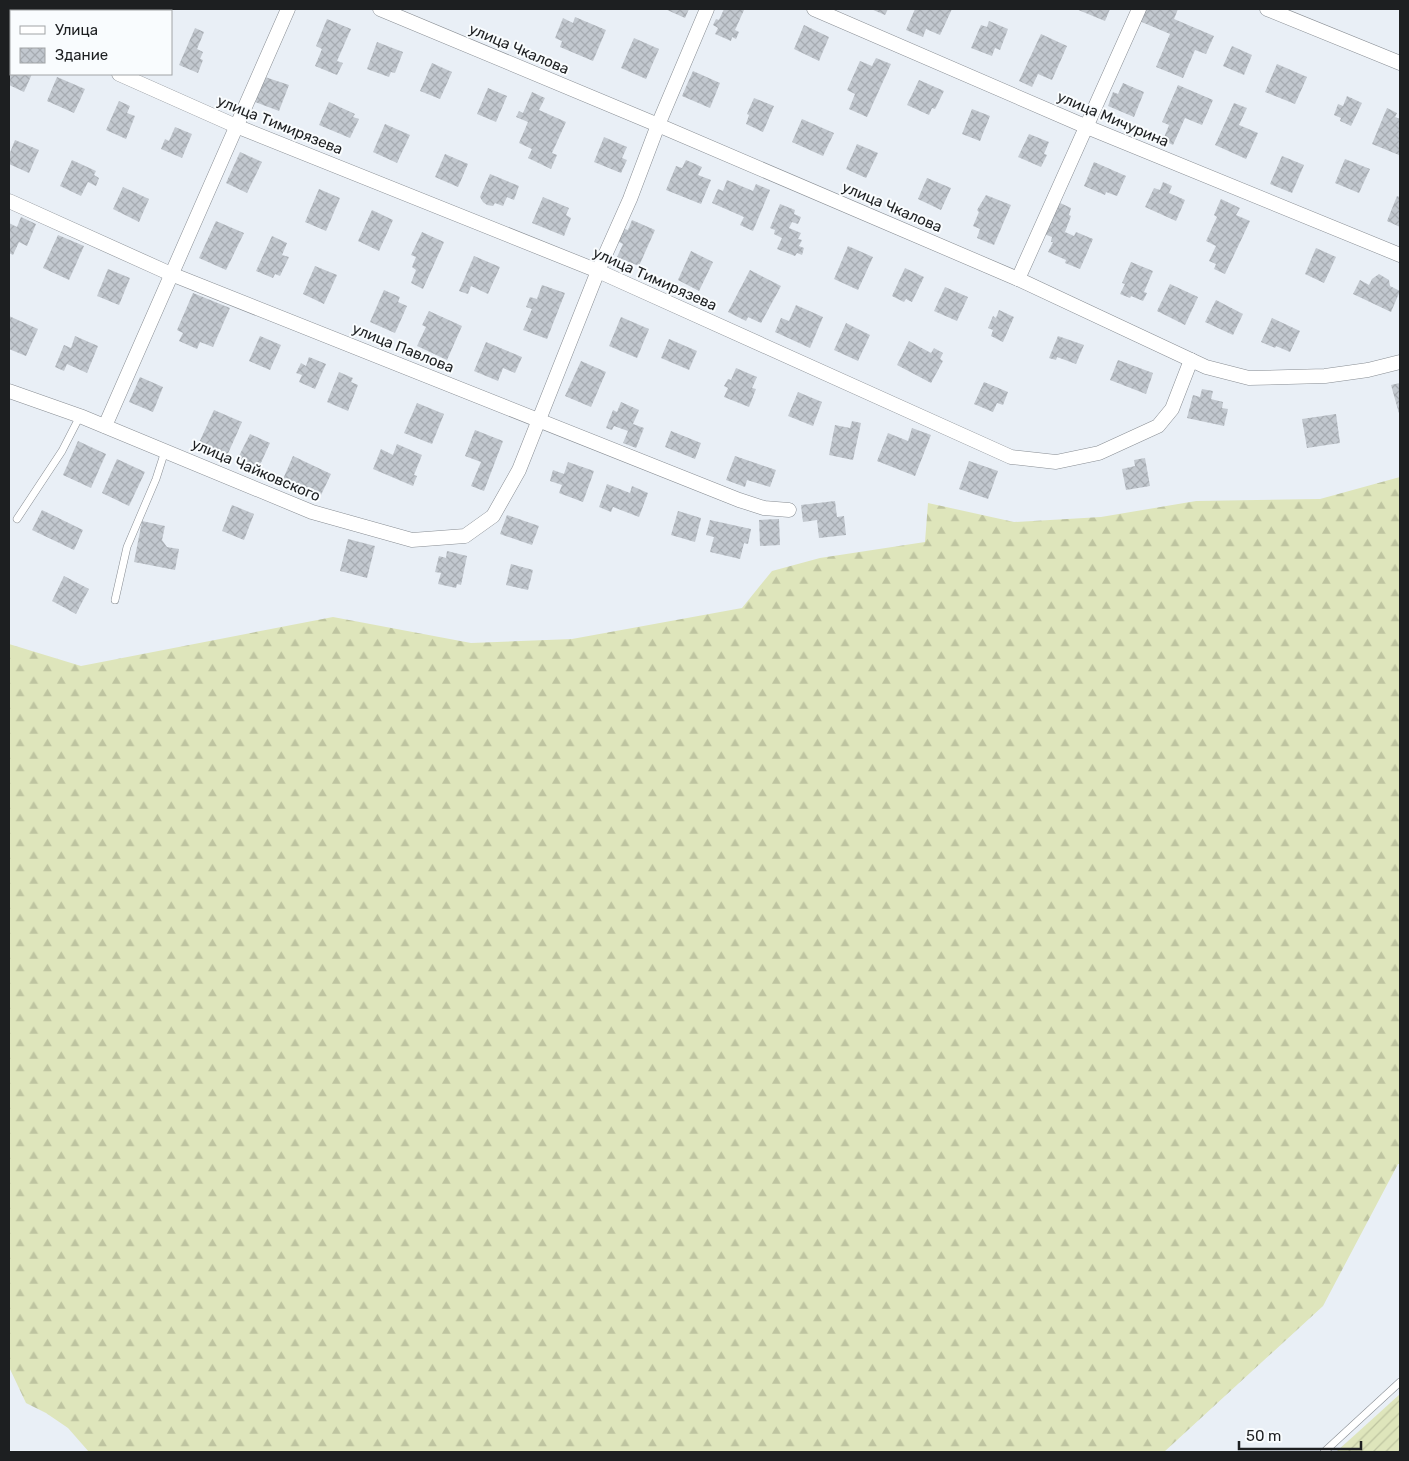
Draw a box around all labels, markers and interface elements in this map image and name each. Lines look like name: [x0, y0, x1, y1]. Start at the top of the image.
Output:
legend: [10, 10, 172, 75]
street label: улица Чкалова: [466, 20, 572, 78]
text: Улица: [55, 21, 98, 39]
text: Здание: [55, 46, 108, 64]
street label: улица Мичурина: [1054, 87, 1172, 151]
street label: улица Тимирязева: [215, 92, 345, 158]
street label: улица Чкалова: [839, 178, 945, 236]
street label: улица Тимирязева: [590, 244, 720, 314]
street label: улица Павлова: [349, 319, 457, 377]
street label: улица Чайковского: [189, 435, 323, 505]
scale bar: [1239, 1418, 1362, 1450]
text: 50 m: [1246, 1427, 1281, 1445]

